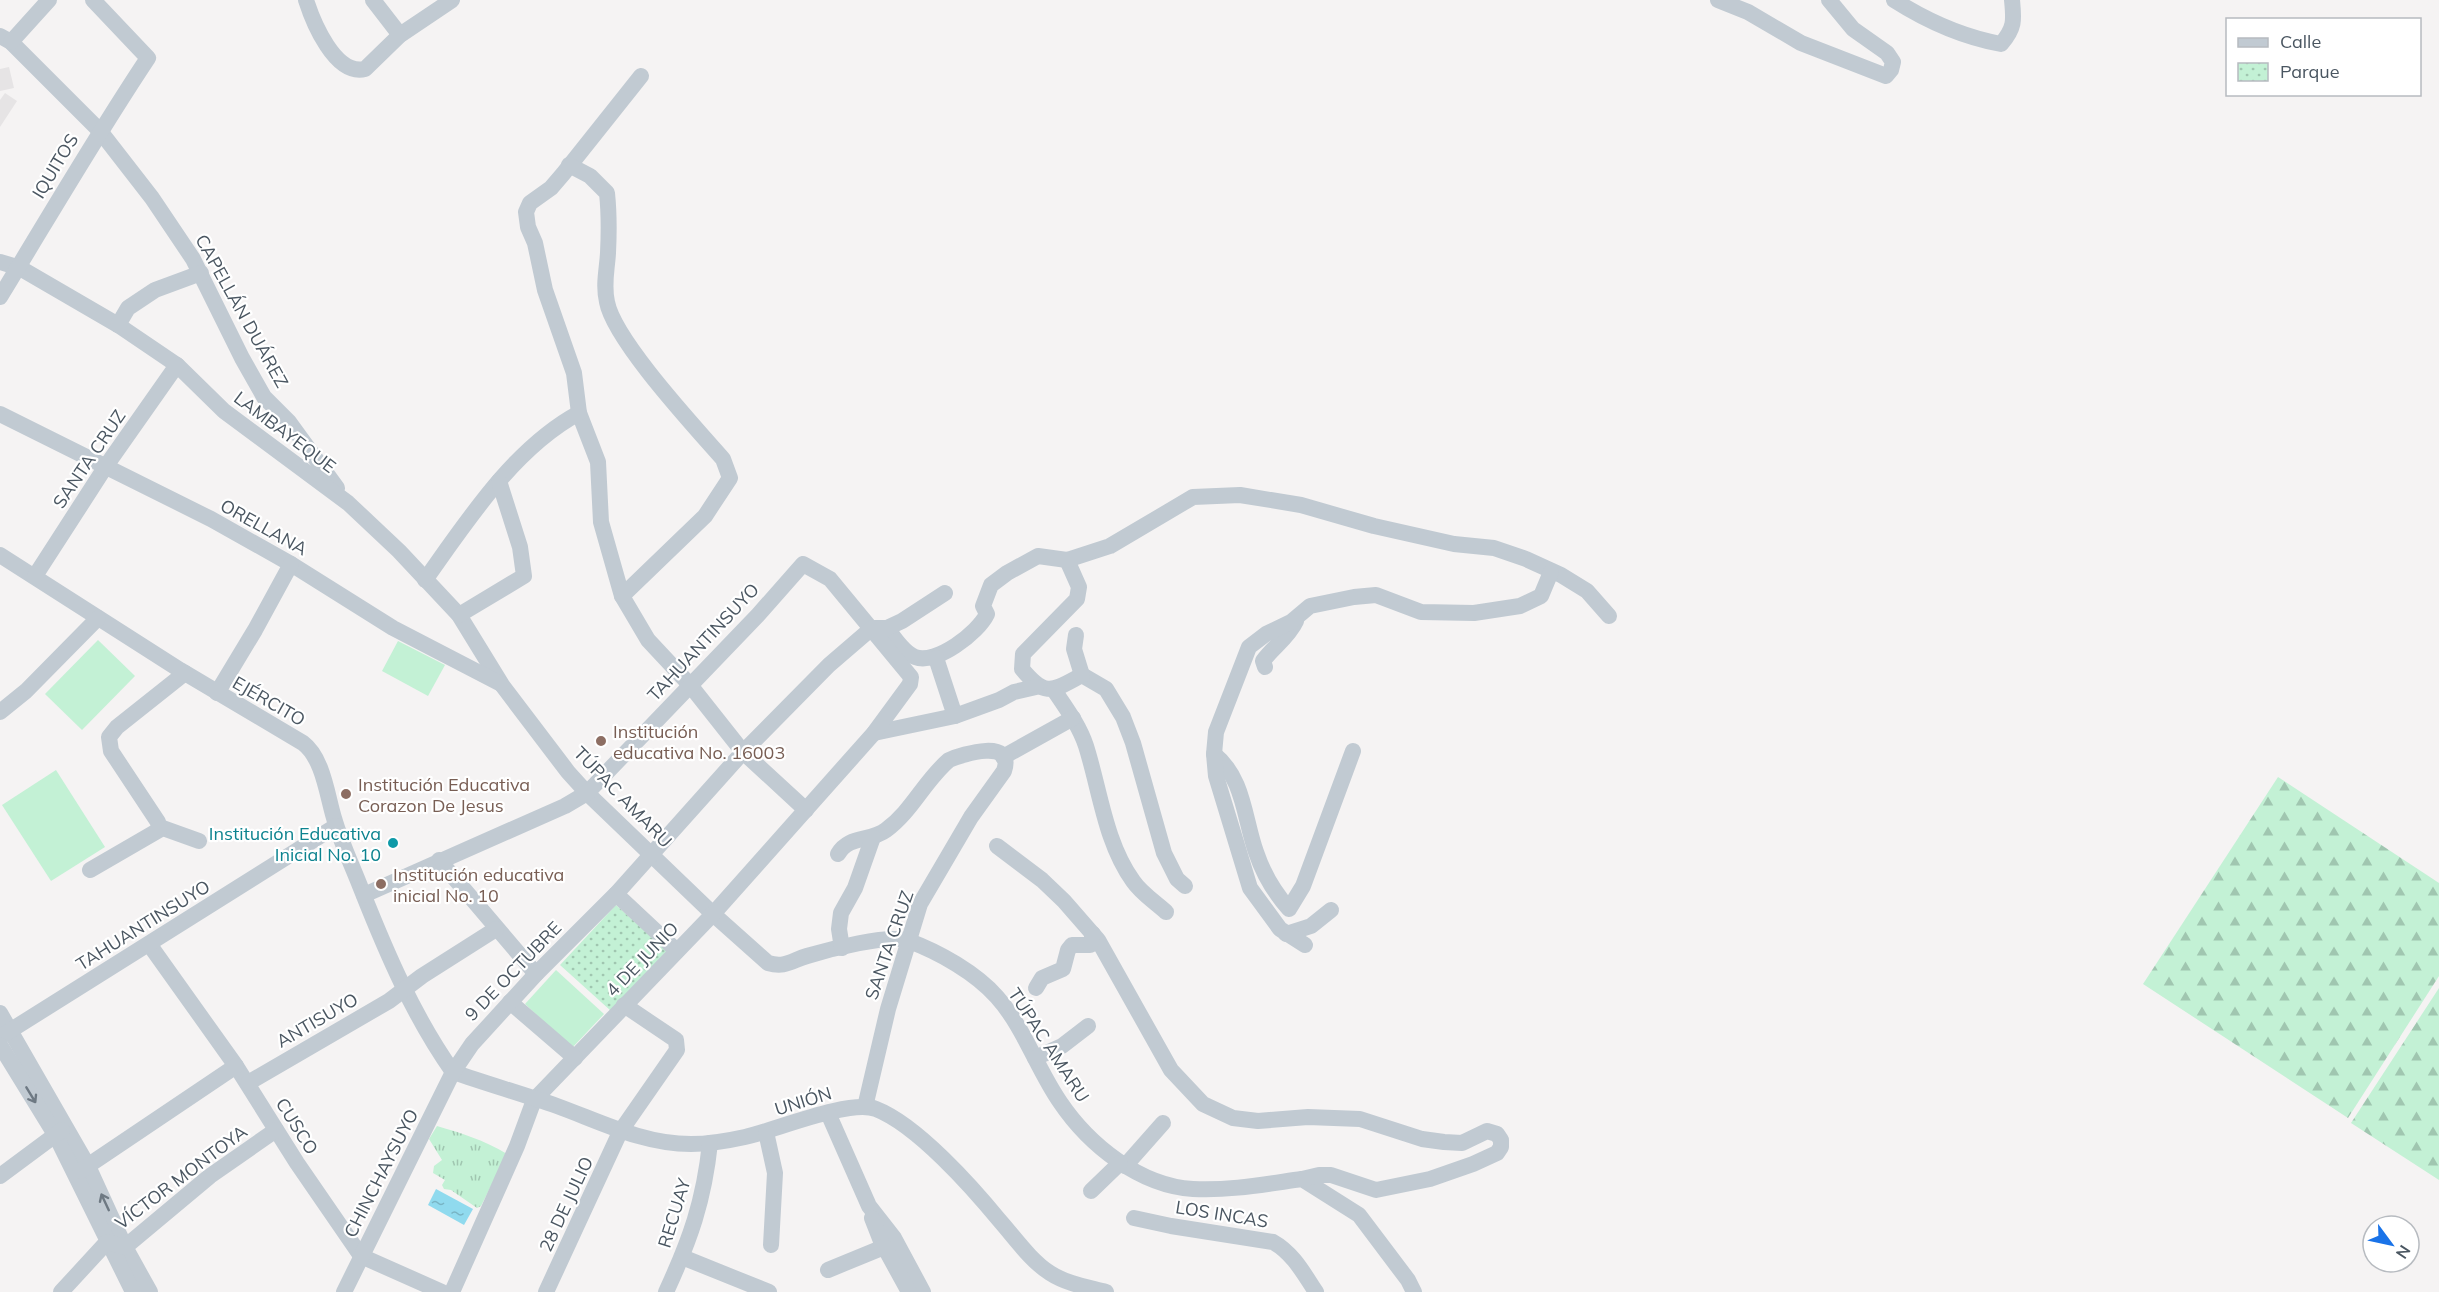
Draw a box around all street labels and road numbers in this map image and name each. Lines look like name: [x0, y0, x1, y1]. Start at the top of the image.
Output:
street label: IQUITOS: [27, 129, 83, 203]
street label: CAPELLÁN DUÁREZ: [190, 230, 294, 392]
street label: LAMBAYEQUE: [230, 386, 340, 478]
street label: SANTA CRUZ: [48, 405, 131, 513]
street label: ORELLANA: [216, 494, 312, 560]
street label: TAHUANTINSUYO: [642, 578, 764, 706]
street label: EJÉRCITO: [228, 671, 310, 731]
street label: TÚPAC AMARU: [569, 742, 677, 852]
street label: TAHUANTINSUYO: [72, 875, 214, 975]
street label: SANTA CRUZ: [860, 887, 919, 1003]
street label: 9 DE OCTUBRE: [460, 916, 566, 1026]
street label: 4 DE JUNIO: [601, 917, 683, 1001]
street label: TÚPAC AMARU: [1003, 983, 1095, 1107]
street label: ANTISUYO: [272, 987, 362, 1053]
street label: UNIÓN: [772, 1081, 834, 1121]
street label: CUSCO: [271, 1093, 323, 1159]
street label: CHINCHAYSUYO: [339, 1105, 423, 1241]
street label: VÍCTOR MONTOYA: [110, 1120, 252, 1234]
street label: 28 DE JULIO: [534, 1153, 598, 1255]
street label: RECUAY: [653, 1175, 696, 1250]
street label: LOS INCAS: [1174, 1195, 1270, 1233]

